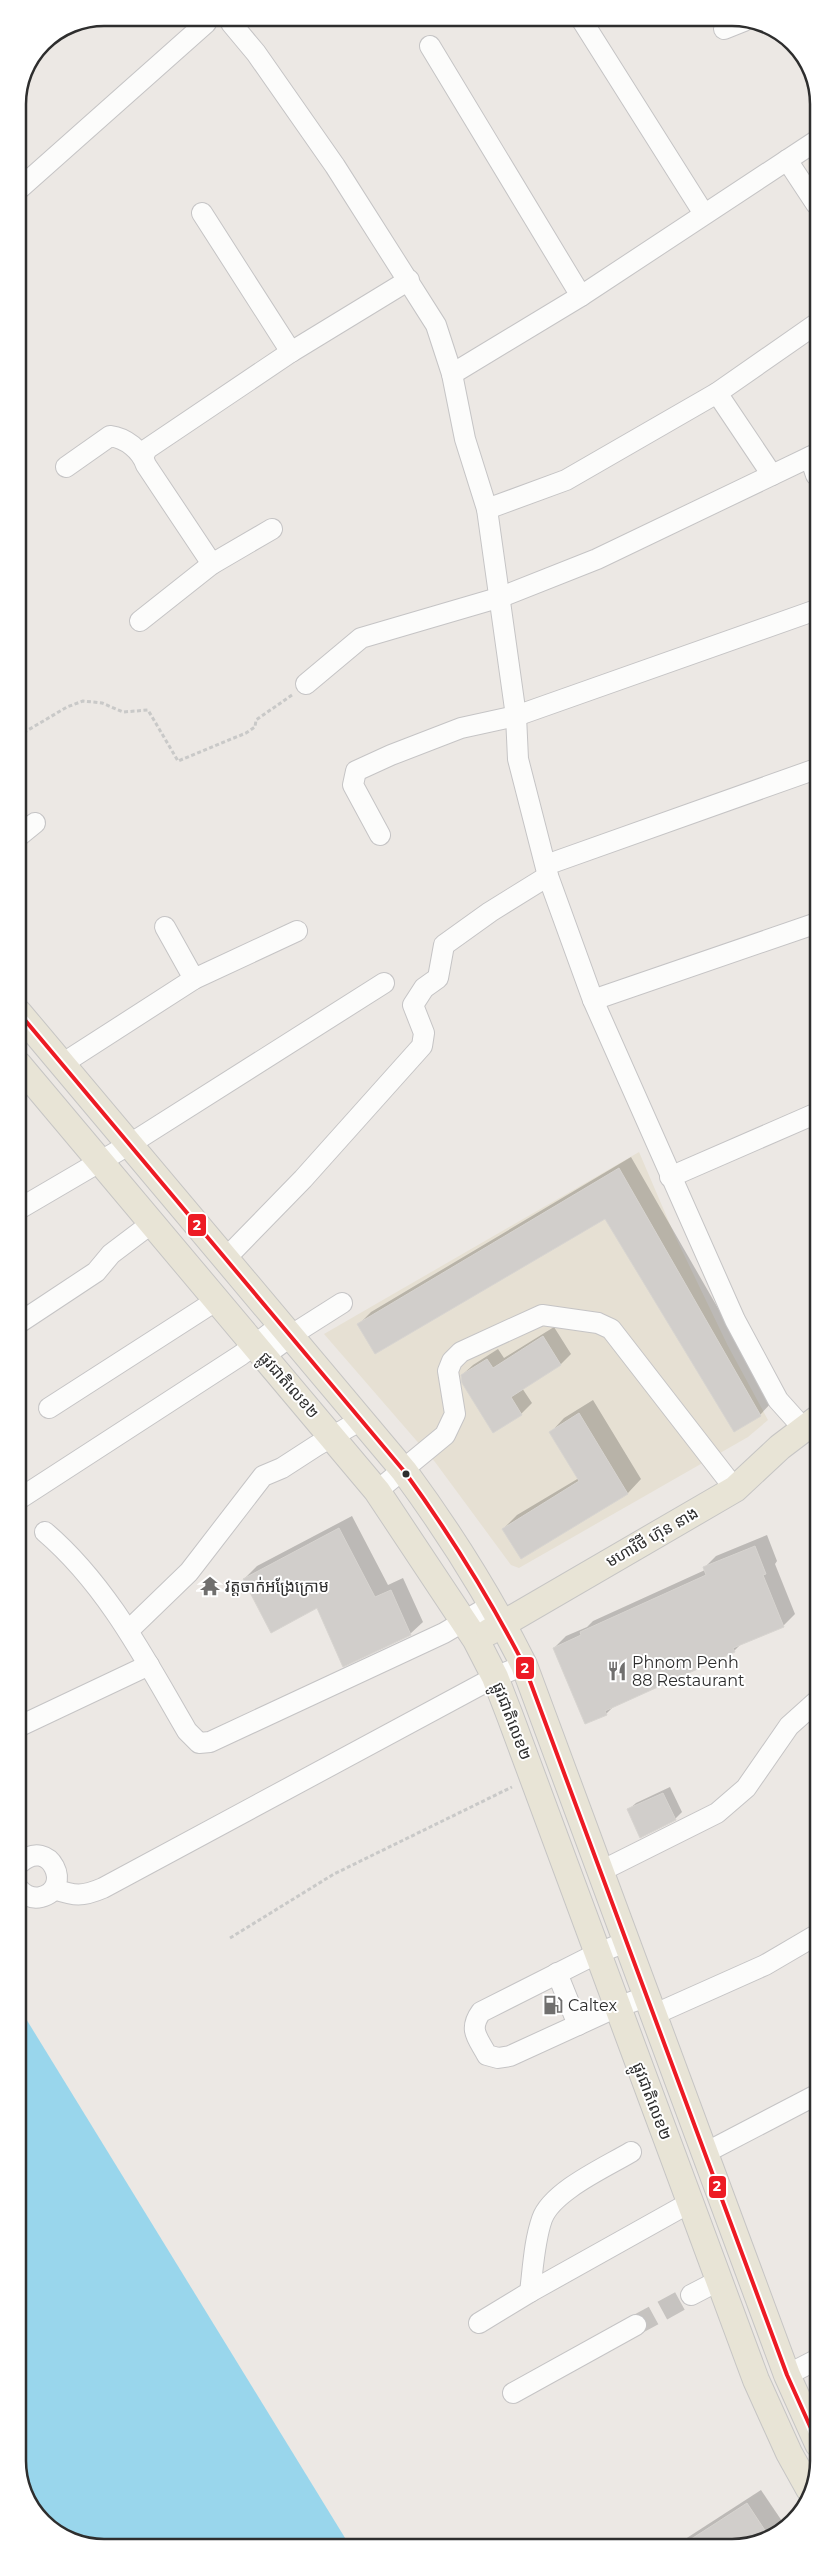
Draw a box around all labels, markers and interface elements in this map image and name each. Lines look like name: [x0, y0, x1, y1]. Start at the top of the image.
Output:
line badge: 2: [187, 1213, 207, 1237]
text: 2: [193, 1216, 201, 1234]
street label: ផ្លូវជាតិលេខ២: [251, 1348, 323, 1425]
unlabelled marker: [401, 1469, 411, 1479]
street label: មហាវិថី ហ៊ុន នាង: [602, 1502, 702, 1572]
temple icon: វត្តចាក់អង្រែក្រោម: [199, 1575, 221, 1597]
place label: វត្តចាក់អង្រែក្រោម: [225, 1576, 329, 1596]
place label: Phnom Penh 88 Restaurant: [632, 1653, 745, 1690]
line badge: 2: [515, 1656, 535, 1680]
text: 2: [521, 1659, 529, 1677]
restaurant icon: Phnom Penh 88 Restaurant: [606, 1660, 628, 1682]
street label: ផ្លូវជាតិលេខ២: [484, 1679, 536, 1764]
fuel station icon: Caltex: [542, 1994, 564, 2016]
place label: Caltex: [568, 1996, 617, 2015]
street label: ផ្លូវជាតិលេខ២: [624, 2059, 676, 2144]
line badge: 2: [708, 2175, 727, 2199]
text: 2: [713, 2177, 721, 2195]

